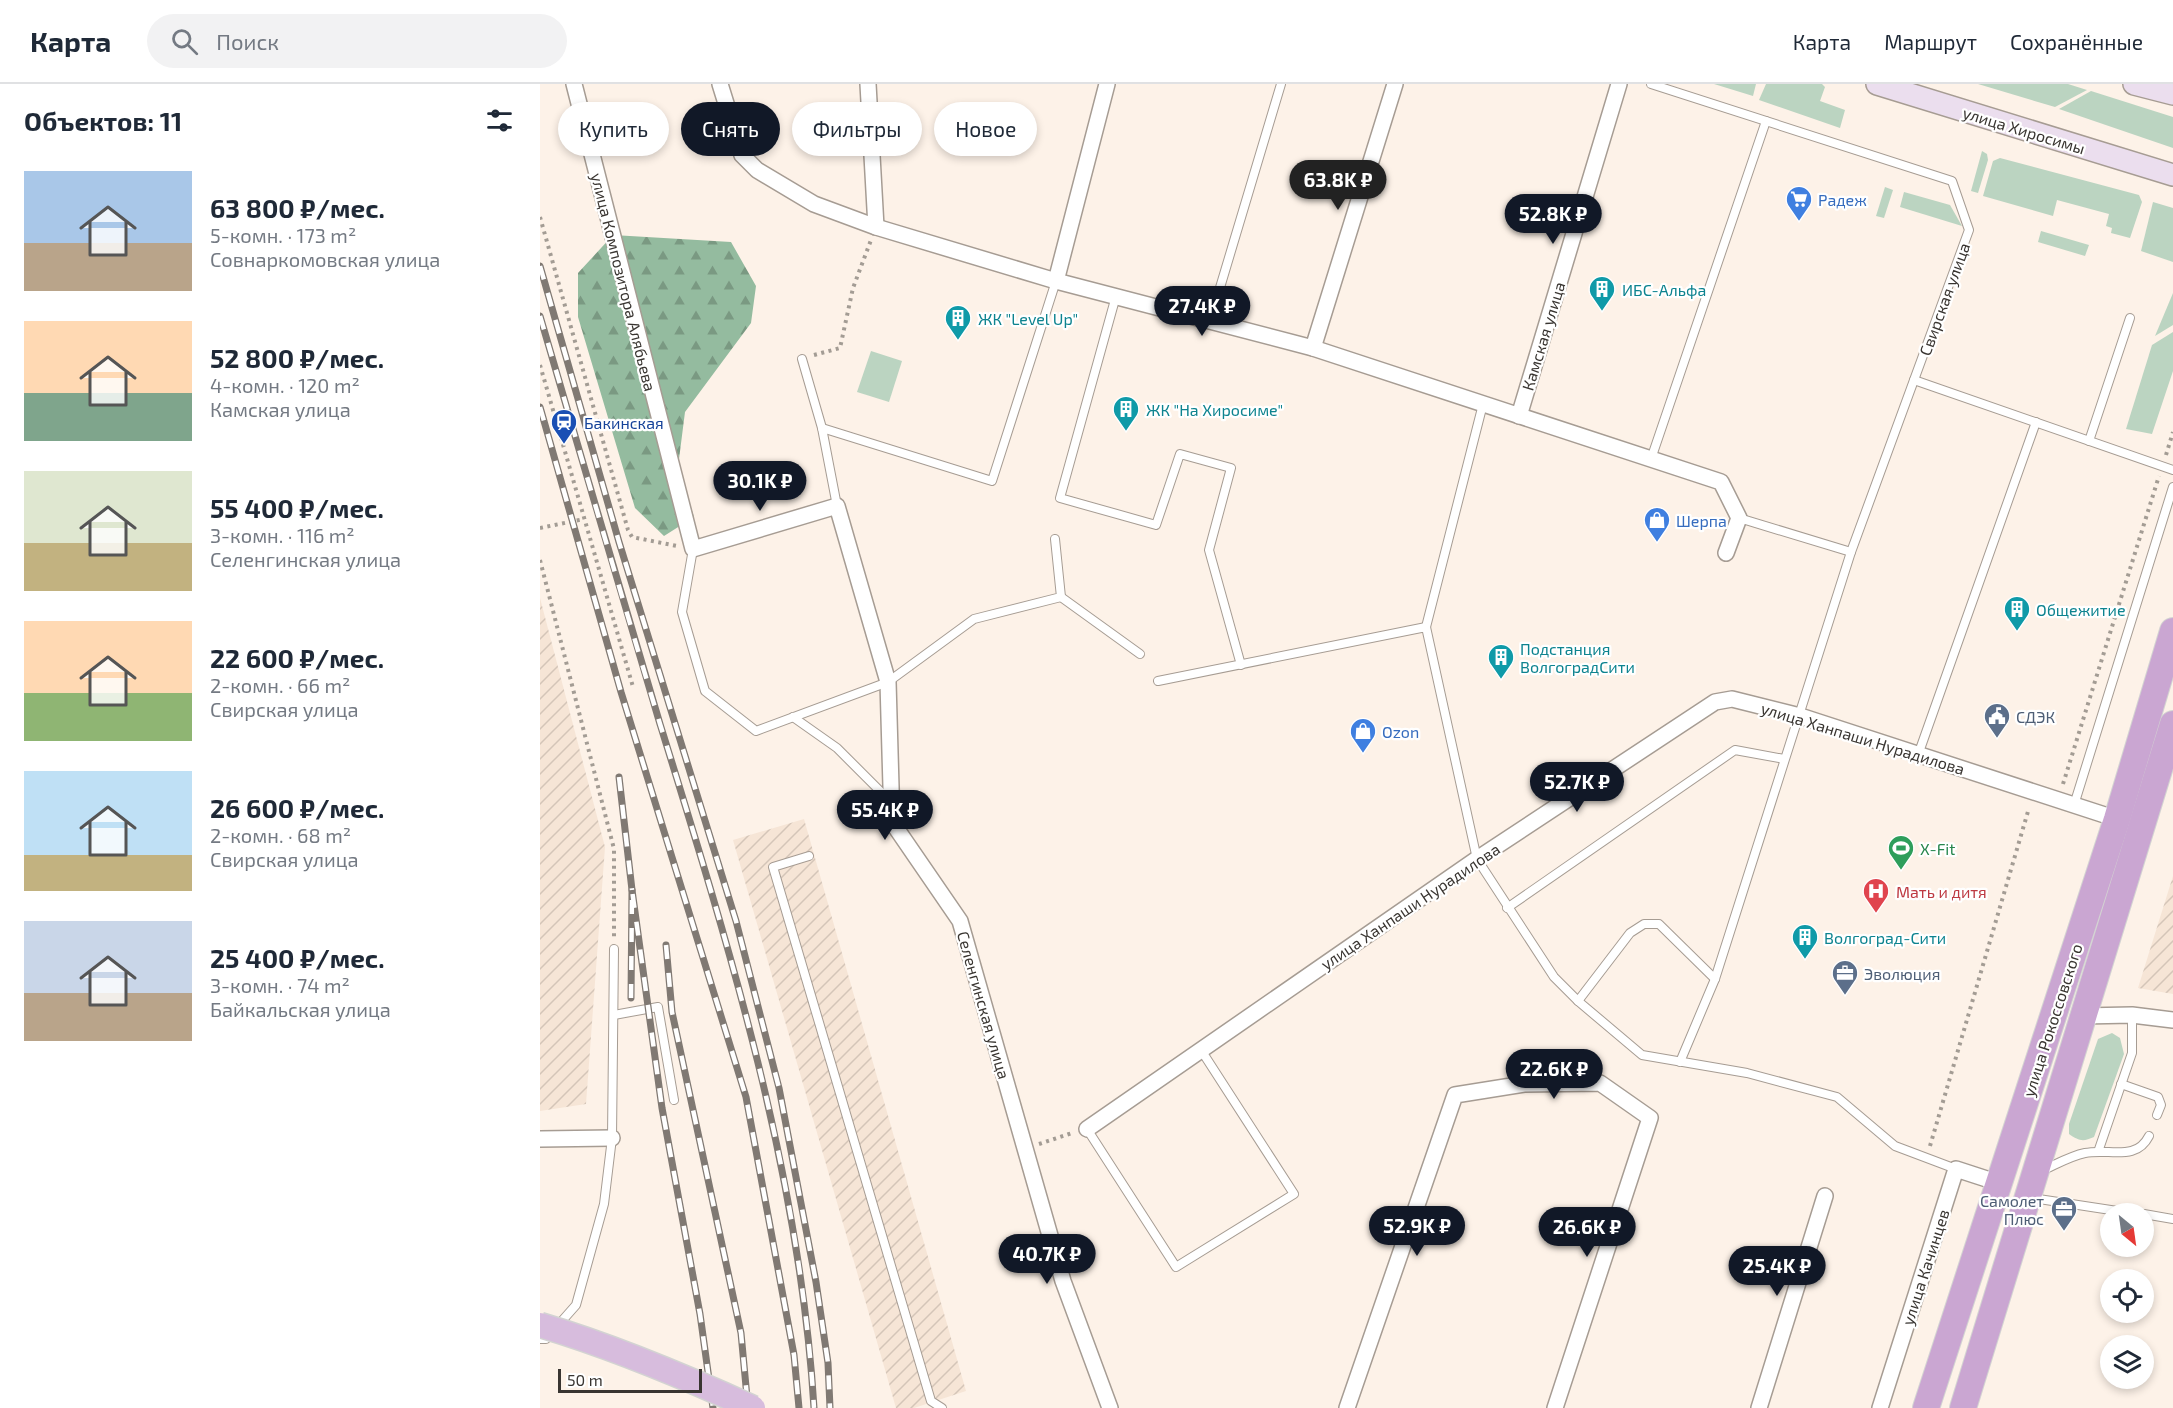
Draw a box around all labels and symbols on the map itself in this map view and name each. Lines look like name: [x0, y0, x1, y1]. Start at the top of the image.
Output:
street label: улица Хиросимы: [1960, 102, 2087, 159]
pin: 63.8K ₽: [1283, 160, 1393, 211]
street label: улица Композитора Алябьева: [587, 171, 660, 393]
supermarket icon: Радеж: [1784, 184, 1814, 222]
place label: Радеж: [1818, 190, 1867, 209]
pin: 52.8K ₽: [1498, 194, 1608, 245]
street label: Свирская улица: [1915, 240, 1974, 358]
building icon: ИБС-Альфа: [1587, 274, 1617, 312]
street label: Камская улица: [1517, 279, 1569, 393]
place label: ИБС-Альфа: [1622, 280, 1706, 299]
pin: 27.4K ₽: [1147, 286, 1257, 337]
building icon: ЖК "Level Up": [943, 303, 973, 341]
place label: ЖК "Level Up": [978, 309, 1078, 328]
building icon: ЖК "На Хиросиме": [1111, 394, 1141, 432]
place label: ЖК "На Хиросиме": [1146, 400, 1283, 419]
station icon: Бакинская: [549, 407, 579, 445]
place label: Бакинская: [584, 413, 664, 432]
pin: 30.1K ₽: [705, 461, 815, 512]
shop icon: Шерпа: [1642, 505, 1672, 543]
place label: Шерпа: [1676, 511, 1727, 530]
building icon: Общежитие: [2002, 594, 2032, 632]
place label: Общежитие: [2036, 600, 2126, 619]
place label: Подстанция ВолгоградСити: [1520, 639, 1635, 676]
building icon: Подстанция ВолгоградСити: [1486, 642, 1516, 680]
street label: улица Ханпаши Нурадилова: [1759, 698, 1967, 779]
public building icon: СДЭК: [1982, 701, 2012, 739]
place label: СДЭК: [2016, 707, 2055, 726]
shop icon: Ozon: [1348, 716, 1378, 754]
place label: Ozon: [1382, 722, 1419, 741]
pin: 52.7K ₽: [1522, 762, 1632, 813]
pin: 55.4K ₽: [830, 790, 940, 841]
sports icon: X-Fit: [1886, 833, 1916, 871]
street label: улица Ханпаши Нурадилова: [1317, 839, 1504, 974]
place label: X-Fit: [1920, 839, 1955, 858]
hospital icon: Мать и дитя: [1861, 876, 1891, 914]
place label: Мать и дитя: [1896, 882, 1987, 901]
building icon: Волгоград-Сити: [1790, 922, 1820, 960]
place label: Волгоград-Сити: [1824, 928, 1946, 947]
street label: Селенгинская улица: [953, 929, 1014, 1081]
street label: улица Рокоссовского: [2018, 941, 2087, 1099]
office icon: Эволюция: [1830, 958, 1860, 996]
place label: Эволюция: [1864, 964, 1940, 983]
pin: 22.6K ₽: [1499, 1049, 1609, 1100]
place label: Самолет Плюс: [1980, 1191, 2044, 1228]
office icon: Самолет Плюс: [2049, 1194, 2079, 1232]
north arrow: [2100, 1203, 2154, 1257]
pin: 52.9K ₽: [1362, 1206, 1472, 1257]
pin: 26.6K ₽: [1532, 1207, 1642, 1258]
street label: улица Качинцев: [1897, 1207, 1954, 1328]
pin: 40.7K ₽: [992, 1234, 1102, 1285]
pin: 25.4K ₽: [1722, 1246, 1832, 1297]
scale bar: [558, 1366, 702, 1394]

